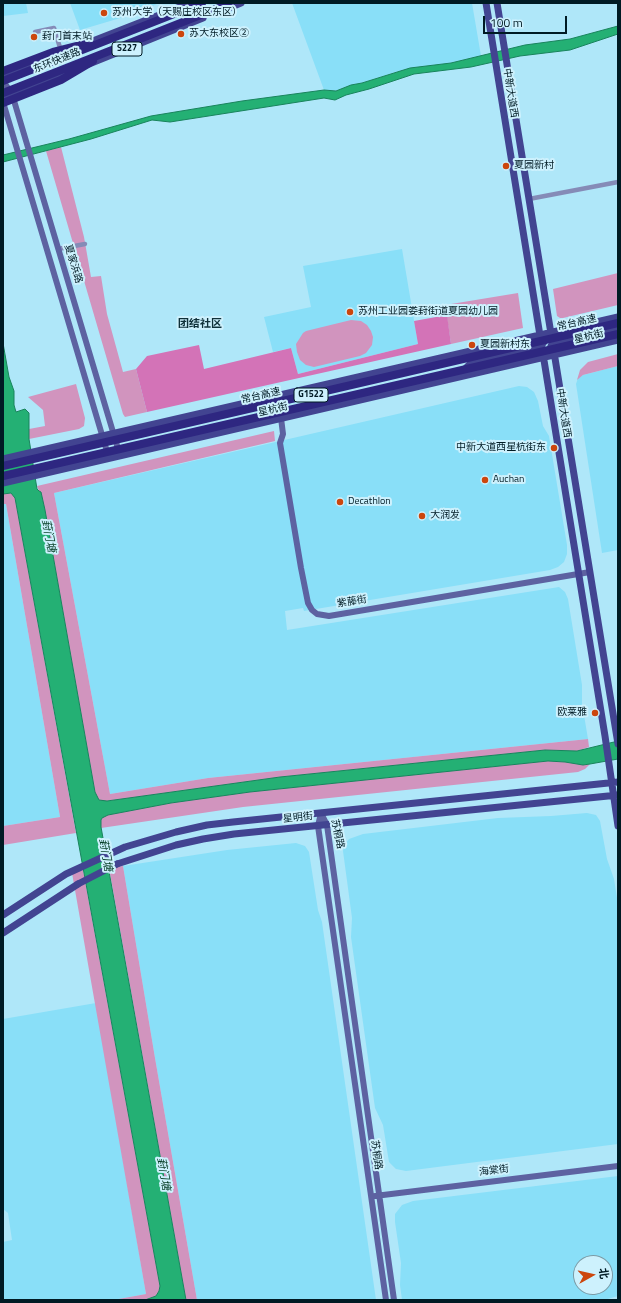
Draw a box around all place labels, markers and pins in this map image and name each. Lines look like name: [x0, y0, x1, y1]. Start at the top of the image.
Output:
place label: 苏州大学（天赐庄校区东区）: [112, 7, 242, 19]
marker: 苏州大学（天赐庄校区东区）: [99, 8, 109, 18]
place label: 苏大东校区②: [189, 28, 249, 40]
marker: 苏大东校区②: [176, 29, 186, 39]
place label: 葑门首末站: [42, 31, 92, 43]
marker: 葑门首末站: [29, 32, 39, 42]
place label: 夏园新村: [514, 160, 554, 172]
marker: 夏园新村: [501, 161, 511, 171]
place label: 苏州工业园娄葑街道夏园幼儿园: [358, 306, 498, 318]
marker: 苏州工业园娄葑街道夏园幼儿园: [345, 307, 355, 317]
place label: 夏园新村东: [480, 339, 530, 351]
marker: 夏园新村东: [467, 340, 477, 350]
place label: 中新大道西星杭街东: [456, 442, 546, 454]
marker: 中新大道西星杭街东: [549, 443, 559, 453]
place label: Auchan: [493, 474, 524, 486]
marker: Auchan: [480, 475, 490, 485]
place label: Decathlon: [348, 496, 391, 508]
marker: Decathlon: [335, 497, 345, 507]
place label: 大润发: [430, 510, 460, 522]
marker: 大润发: [417, 511, 427, 521]
place label: 欧莱雅: [557, 707, 587, 719]
marker: 欧莱雅: [590, 708, 600, 718]

